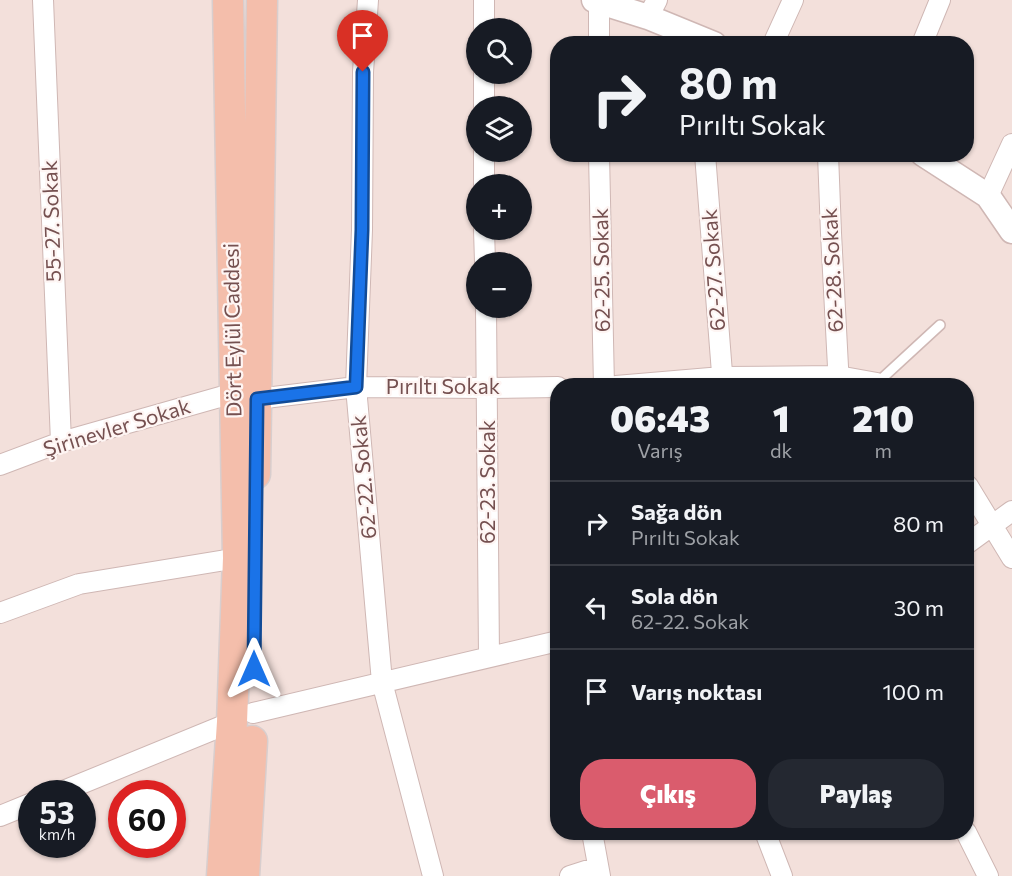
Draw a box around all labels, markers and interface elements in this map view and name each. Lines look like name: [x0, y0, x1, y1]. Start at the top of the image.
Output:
pin: [337, 10, 388, 72]
map controls: [466, 18, 532, 318]
button: search: [466, 18, 532, 84]
icon: arrive: [346, 19, 379, 52]
text: 80 m: [679, 56, 778, 108]
icon: right: [580, 60, 658, 138]
button: layers: [466, 96, 532, 162]
text: Pırıltı Sokak: [679, 108, 826, 141]
street label: 55-27. Sokak: [36, 160, 65, 282]
button: +: [466, 174, 532, 240]
street label: 62-28. Sokak: [816, 207, 847, 333]
street label: 62-25. Sokak: [587, 208, 614, 332]
street label: 62-27. Sokak: [696, 208, 729, 332]
street label: Dört Eylül Caddesi: [217, 243, 246, 417]
button: −: [466, 252, 532, 318]
street label: Pırıltı Sokak: [386, 373, 500, 398]
street label: Şirinevler Sokak: [40, 392, 193, 461]
text: 06:43: [610, 395, 710, 439]
text: 1: [773, 395, 790, 439]
text: 210: [852, 395, 914, 439]
street label: 62-22. Sokak: [345, 414, 380, 540]
street label: 62-23. Sokak: [474, 420, 499, 544]
text: Varış: [637, 438, 683, 462]
text: dk: [770, 438, 792, 462]
text: m: [874, 438, 892, 462]
text: Sağa dön: [631, 498, 722, 525]
icon: right: [580, 507, 613, 540]
text: 80 m: [893, 510, 944, 537]
text: Pırıltı Sokak: [631, 525, 740, 549]
text: Sola dön: [631, 582, 718, 609]
icon: left: [580, 591, 613, 624]
text: 30 m: [894, 594, 944, 621]
text: 62-22. Sokak: [631, 609, 749, 633]
position arrow: [222, 637, 286, 701]
icon: arrive: [580, 675, 613, 708]
text: Varış noktası: [631, 678, 762, 705]
text: 100 m: [882, 678, 944, 705]
button: Çıkış: [580, 759, 756, 828]
button: Paylaş: [768, 759, 944, 828]
speed limit sign: 60: [108, 780, 186, 858]
text: 53: [40, 793, 74, 830]
text: km/h: [39, 825, 75, 843]

